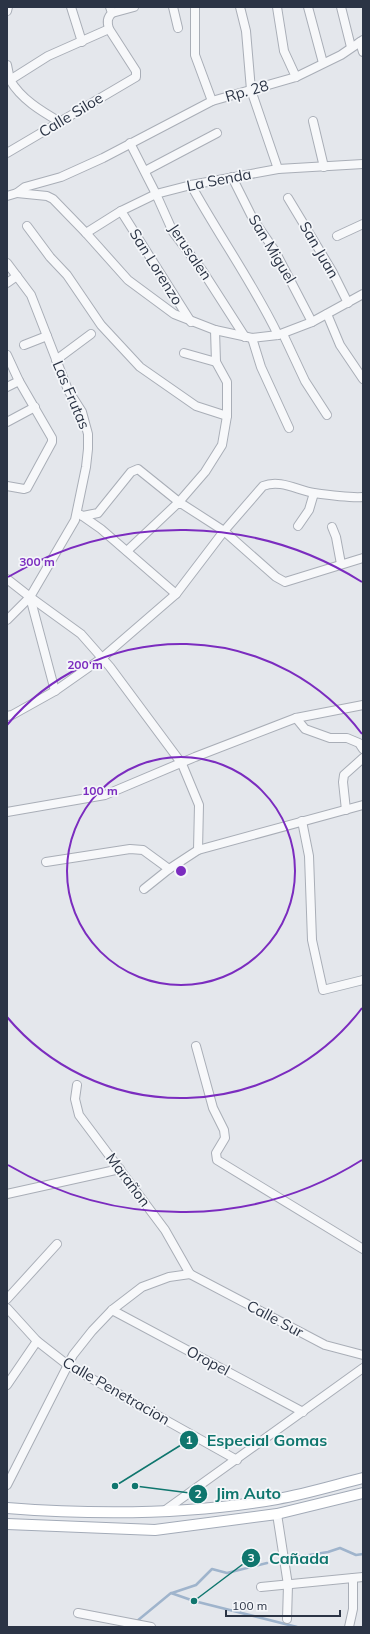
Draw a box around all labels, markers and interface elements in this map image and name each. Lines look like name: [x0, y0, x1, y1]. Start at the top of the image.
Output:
street label: Rp. 28: [223, 75, 271, 106]
street label: Calle Siloe: [35, 88, 106, 141]
street label: La Senda: [185, 164, 253, 195]
street label: San Miguel: [244, 211, 300, 287]
street label: San Juan: [296, 218, 343, 282]
street label: Jerusalen: [165, 220, 216, 284]
street label: San Lorenzo: [126, 225, 187, 308]
street label: Las Frutas: [49, 358, 94, 432]
text: 300 m: [19, 554, 55, 569]
text: 200 m: [67, 657, 103, 672]
text: 100 m: [82, 783, 118, 798]
centre of rings: [174, 864, 188, 878]
street label: Marañon: [102, 1149, 155, 1210]
street label: Calle Sur: [244, 1296, 307, 1342]
street label: Oropel: [183, 1341, 233, 1380]
street label: Calle Penetracion: [59, 1352, 173, 1429]
callout: Especial Gomas: [179, 1426, 335, 1454]
text: Especial Gomas: [207, 1430, 327, 1450]
text: 1: [185, 1432, 193, 1447]
callout: Jim Auto: [188, 1480, 289, 1508]
text: Jim Auto: [215, 1483, 281, 1503]
text: 2: [194, 1486, 202, 1501]
callout: Cañada: [241, 1544, 337, 1572]
text: Cañada: [269, 1548, 329, 1568]
text: 3: [247, 1550, 255, 1565]
scale bar: [226, 1592, 340, 1618]
text: 100 m: [232, 1598, 267, 1613]

